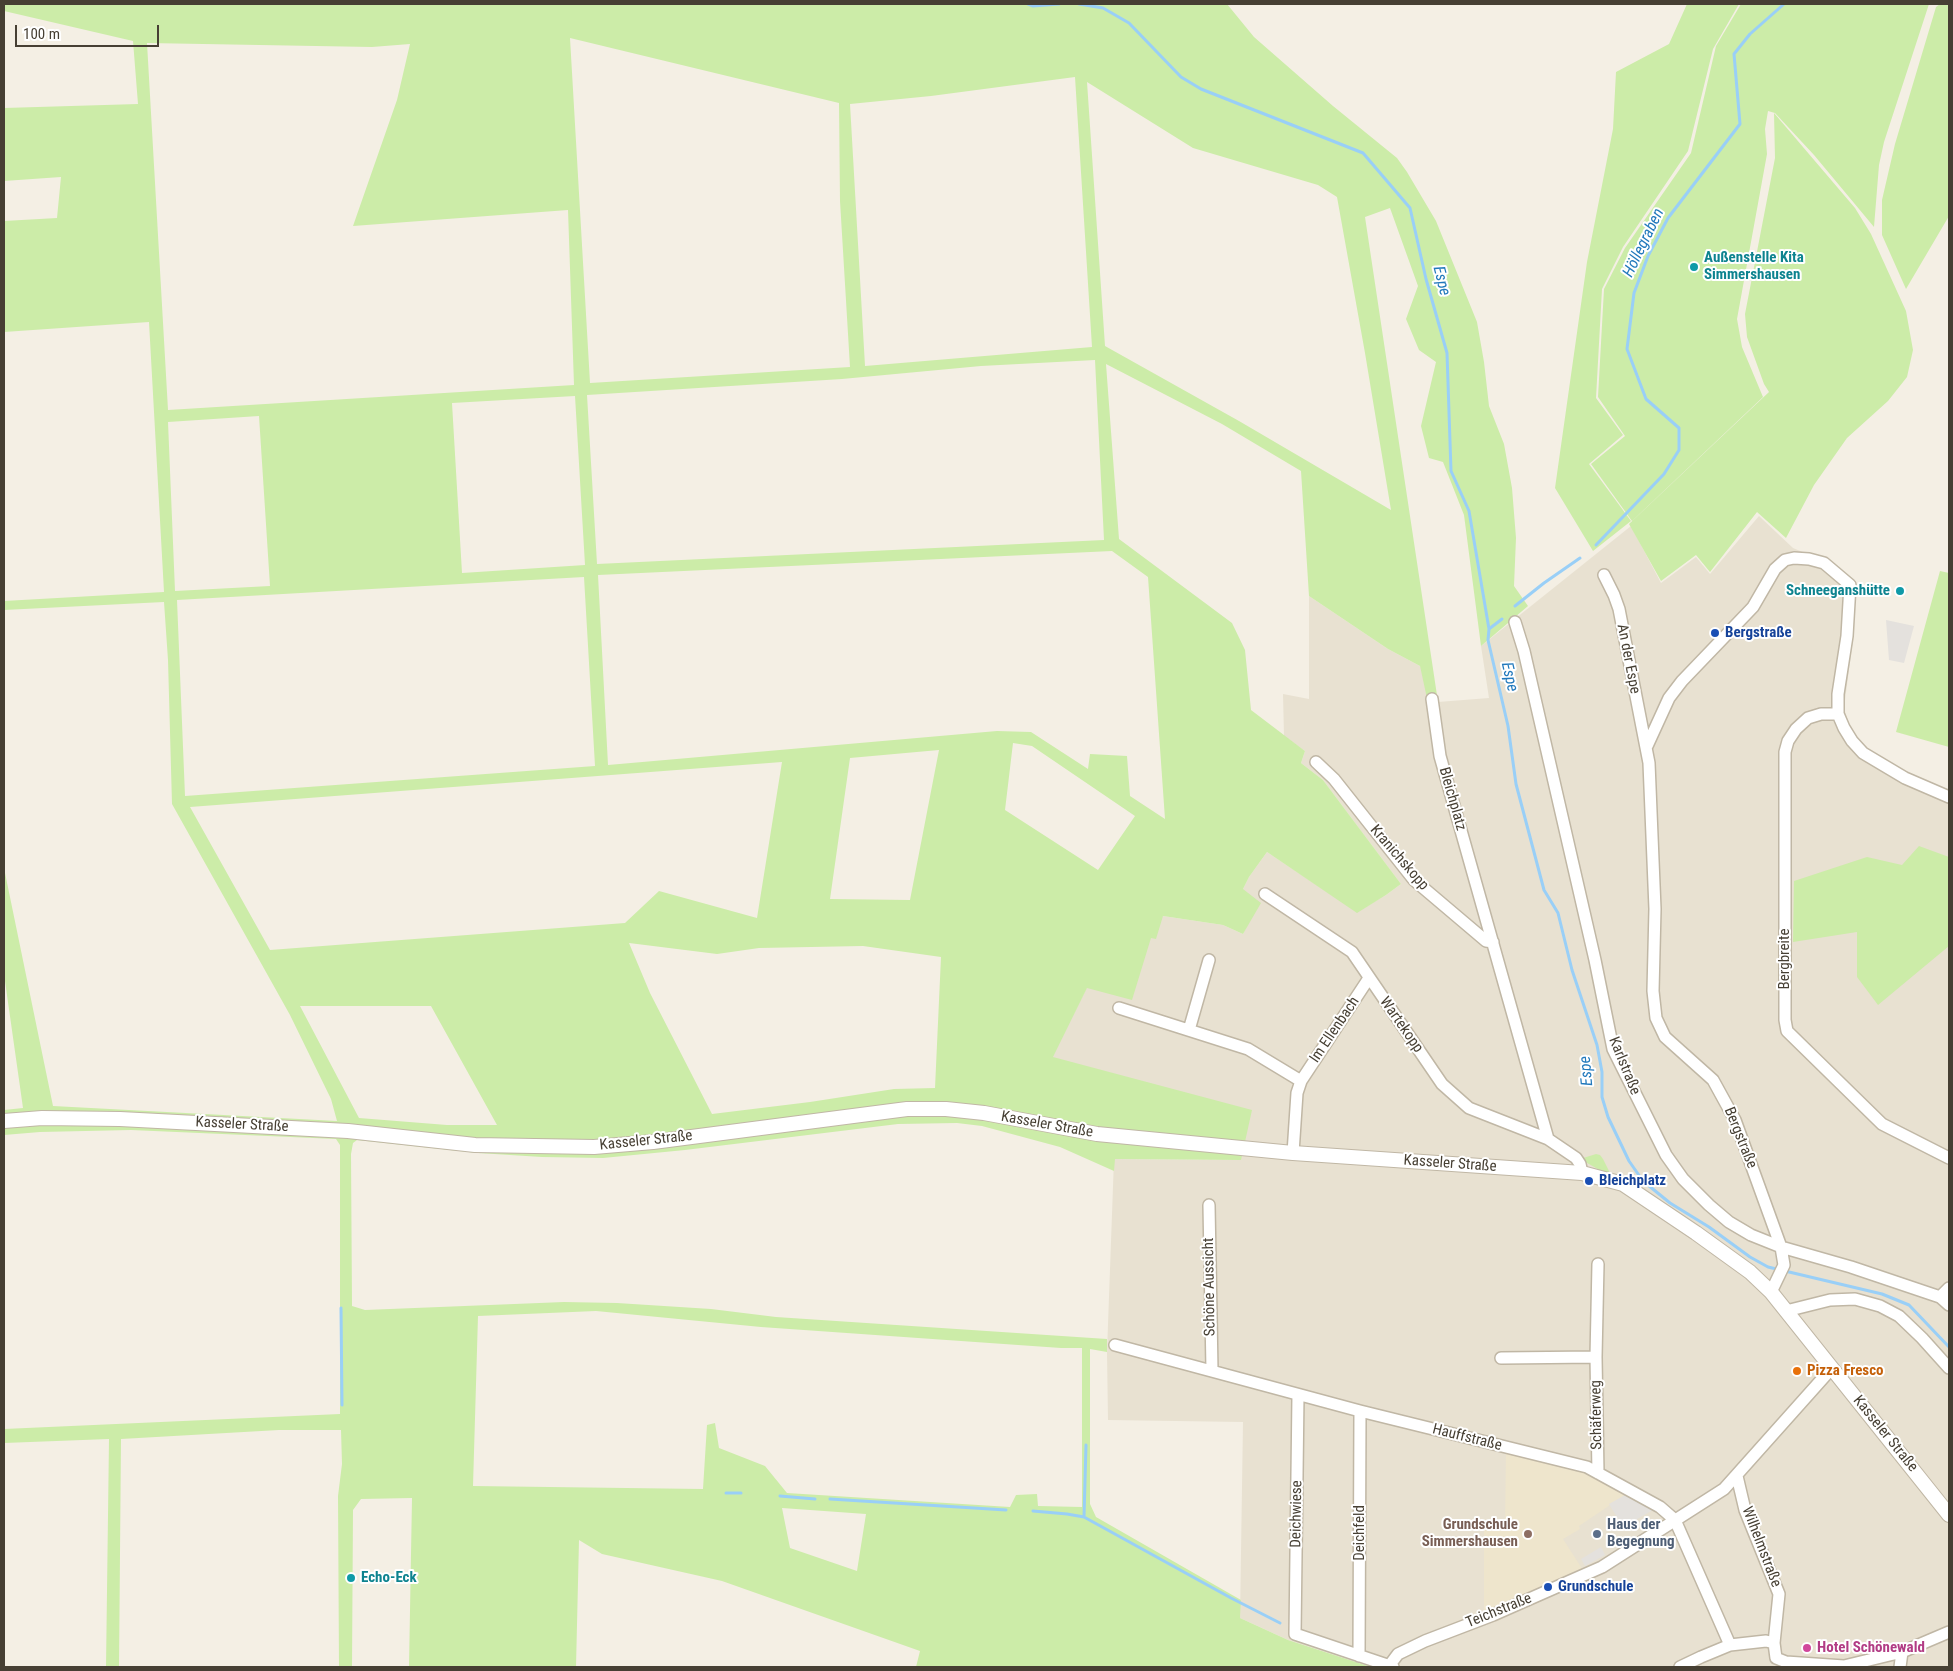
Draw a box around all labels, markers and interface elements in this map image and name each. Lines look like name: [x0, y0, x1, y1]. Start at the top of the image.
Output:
scale bar: [18, 15, 161, 47]
text: 100 m: [23, 25, 60, 43]
water label: Höllegraben: [1619, 206, 1669, 280]
place label: Außenstelle Kita Simmershausen: [1704, 249, 1804, 284]
marker: Außenstelle Kita Simmershausen: [1688, 261, 1700, 273]
water label: Espe: [1428, 264, 1454, 298]
place label: Schneeganshütte: [1786, 582, 1890, 600]
marker: Schneeganshütte: [1894, 585, 1906, 597]
street label: An der Espe: [1612, 623, 1644, 695]
place label: Bergstraße: [1725, 624, 1792, 642]
marker: Bergstraße: [1709, 627, 1721, 639]
water label: Espe: [1496, 660, 1522, 694]
street label: Bleichplatz: [1434, 765, 1470, 833]
street label: Kranichskopp: [1366, 822, 1432, 894]
street label: Bergbreite: [1776, 929, 1794, 989]
street label: Im Ellenbach: [1306, 994, 1364, 1066]
street label: Wartekopp: [1375, 994, 1427, 1056]
street label: Karlstraße: [1604, 1034, 1644, 1098]
water label: Espe: [1576, 1055, 1598, 1087]
street label: Bergstraße: [1720, 1105, 1760, 1171]
street label: Kasseler Straße: [1000, 1108, 1094, 1142]
street label: Kasseler Straße: [195, 1114, 289, 1136]
street label: Kasseler Straße: [599, 1127, 693, 1155]
street label: Kasseler Straße: [1403, 1152, 1497, 1176]
place label: Bleichplatz: [1599, 1172, 1666, 1190]
marker: Bleichplatz: [1583, 1175, 1595, 1187]
street label: Schöne Aussicht: [1200, 1237, 1220, 1337]
place label: Pizza Fresco: [1807, 1362, 1884, 1380]
marker: Pizza Fresco: [1791, 1365, 1803, 1377]
street label: Schäferweg: [1587, 1380, 1607, 1450]
street label: Kasseler Straße: [1849, 1392, 1921, 1476]
street label: Hauffstraße: [1430, 1421, 1504, 1455]
street label: Deichwiese: [1287, 1480, 1307, 1548]
street label: Wilhelmstraße: [1737, 1504, 1785, 1590]
street label: Deichfeld: [1351, 1505, 1369, 1561]
place label: Grundschule Simmershausen: [1422, 1516, 1518, 1551]
place label: Haus der Begegnung: [1607, 1516, 1675, 1551]
marker: Grundschule Simmershausen: [1522, 1528, 1534, 1540]
marker: Haus der Begegnung: [1591, 1528, 1603, 1540]
place label: Echo-Eck: [361, 1569, 417, 1587]
marker: Echo-Eck: [345, 1572, 357, 1584]
place label: Grundschule: [1558, 1578, 1633, 1596]
marker: Grundschule: [1542, 1581, 1554, 1593]
street label: Teichstraße: [1463, 1590, 1535, 1632]
place label: Hotel Schönewald: [1817, 1639, 1925, 1657]
marker: Hotel Schönewald: [1801, 1642, 1813, 1654]

